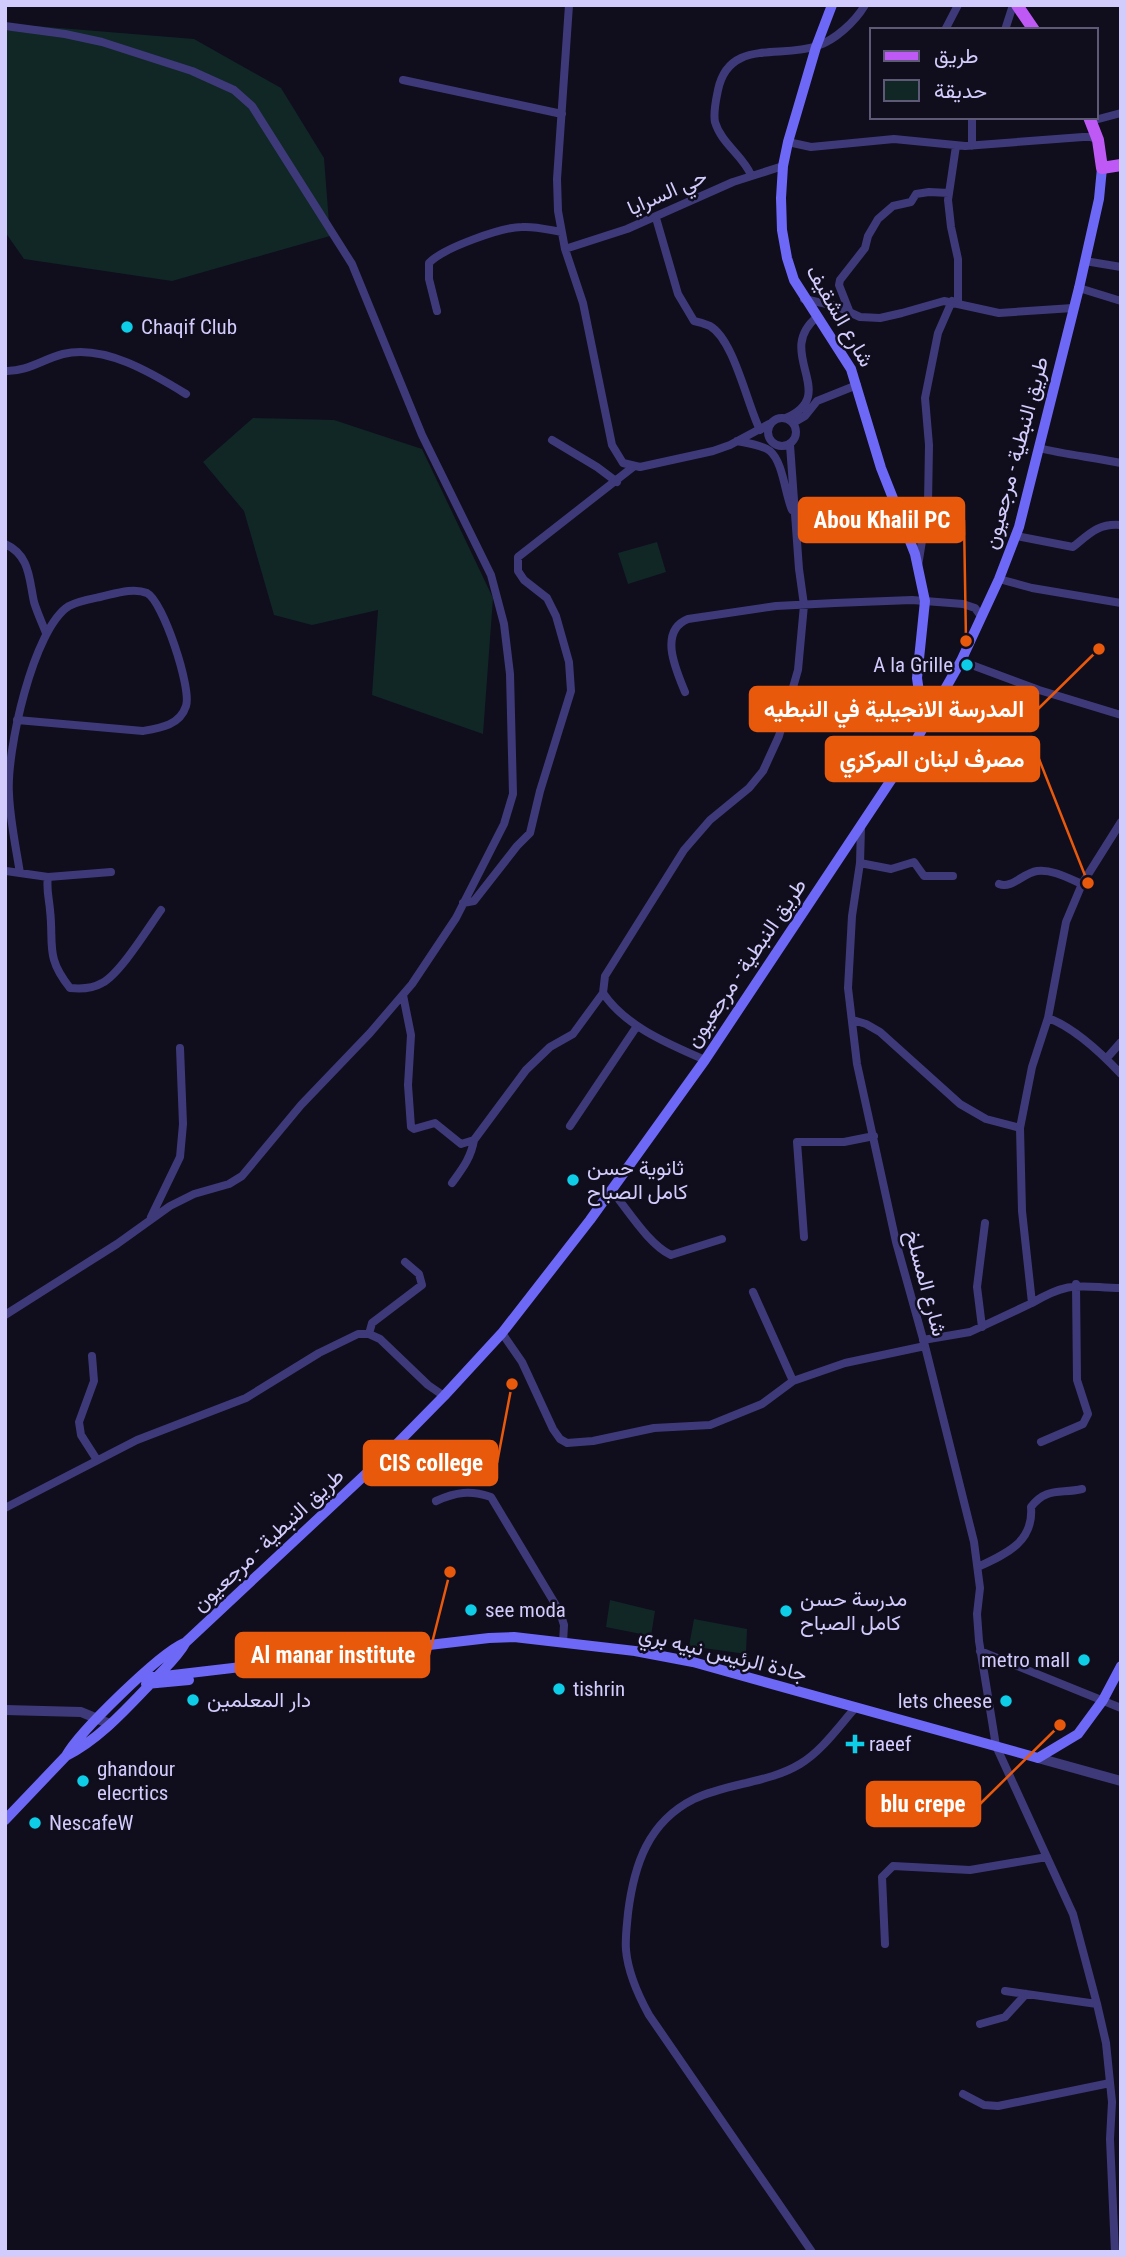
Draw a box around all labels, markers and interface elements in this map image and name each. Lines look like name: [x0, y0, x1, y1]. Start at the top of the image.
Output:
legend: [870, 28, 1098, 119]
text: طريق: [934, 44, 979, 69]
text: حديقة: [934, 79, 987, 103]
street label: حي السرايا: [623, 164, 713, 225]
street label: شارع الشقيف: [800, 261, 879, 372]
place label: Chaqif Club: [141, 315, 237, 339]
marker: Chaqif Club: [119, 319, 135, 335]
street label: طريق النبطية - مرجعيون: [979, 354, 1054, 552]
callout: Abou Khalil PC: [799, 498, 964, 542]
text: Abou Khalil PC: [814, 507, 950, 534]
place label: A la Grille: [873, 653, 953, 677]
marker: A la Grille: [959, 657, 975, 673]
callout: المدرسة الانجيلية في النبطيه: [750, 687, 1038, 731]
text: المدرسة الانجيلية في النبطيه: [764, 696, 1024, 729]
callout: مصرف لبنان المركزي: [826, 737, 1039, 781]
text: مصرف لبنان المركزي: [839, 746, 1025, 778]
street label: طريق النبطية - مرجعيون: [681, 874, 812, 1052]
place label: ثانوية حسن كامل الصباح: [587, 1156, 688, 1206]
marker: ثانوية حسن كامل الصباح: [565, 1172, 581, 1188]
street label: شارع المسلخ: [898, 1227, 952, 1339]
callout: CIS college: [364, 1441, 497, 1485]
text: CIS college: [379, 1450, 483, 1477]
street label: طريق النبطية - مرجعيون: [187, 1464, 349, 1617]
place label: مدرسة حسن كامل الصباح: [800, 1587, 907, 1637]
place label: see moda: [485, 1598, 566, 1622]
marker: see moda: [463, 1602, 479, 1618]
marker: مدرسة حسن كامل الصباح: [778, 1603, 794, 1619]
street label: جادة الرئيس نبيه بري: [635, 1622, 810, 1691]
callout: Al manar institute: [236, 1633, 429, 1677]
text: Al manar institute: [251, 1642, 415, 1669]
place label: metro mall: [981, 1648, 1070, 1672]
marker: metro mall: [1076, 1652, 1092, 1668]
place label: tishrin: [573, 1677, 625, 1701]
marker: tishrin: [551, 1681, 567, 1697]
place label: دار المعلمين: [207, 1688, 311, 1713]
place label: lets cheese: [898, 1689, 992, 1713]
marker: دار المعلمين: [185, 1692, 201, 1708]
marker: lets cheese: [998, 1693, 1014, 1709]
place label: raeef: [869, 1732, 912, 1756]
marker: raeef: [847, 1736, 863, 1752]
place label: ghandour elecrtics: [97, 1757, 175, 1805]
marker: ghandour elecrtics: [75, 1773, 91, 1789]
callout: blu crepe: [867, 1782, 980, 1826]
text: blu crepe: [880, 1791, 966, 1818]
place label: NescafeW: [49, 1811, 133, 1835]
marker: NescafeW: [27, 1815, 43, 1831]

